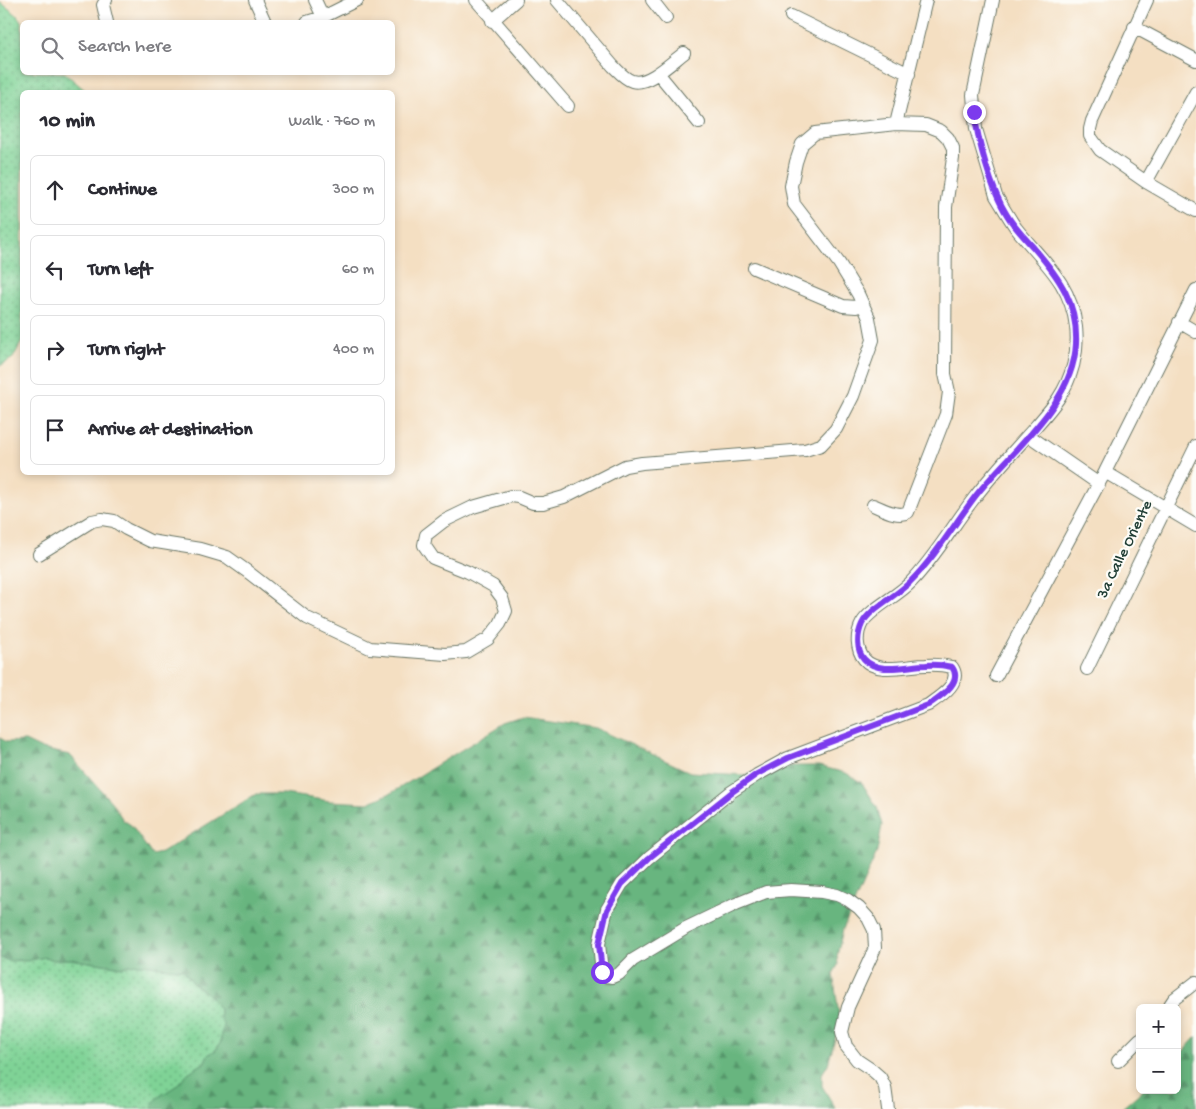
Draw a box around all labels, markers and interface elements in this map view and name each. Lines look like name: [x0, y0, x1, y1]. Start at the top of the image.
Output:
search box: [20, 20, 395, 75]
icon: search: [38, 34, 66, 62]
text: Search here: [78, 36, 172, 59]
route end: [963, 101, 986, 124]
text: 10 min: [40, 110, 95, 135]
text: Walk · 760 m: [289, 113, 375, 132]
icon: ahead: [41, 176, 69, 204]
text: Continue: [88, 179, 157, 202]
text: 300 m: [332, 181, 374, 200]
icon: left: [41, 256, 69, 284]
text: Turn left: [88, 259, 152, 282]
text: 60 m: [342, 261, 374, 280]
icon: right: [41, 336, 69, 364]
text: Turn right: [88, 339, 164, 362]
text: 400 m: [333, 341, 374, 360]
icon: arrive: [41, 416, 69, 444]
text: Arrive at destination: [88, 419, 252, 442]
street label: 3a Calle Oriente: [1094, 497, 1158, 603]
route start: [591, 961, 614, 984]
map controls: [1136, 1004, 1181, 1094]
button: +: [1136, 1004, 1181, 1049]
button: −: [1136, 1049, 1181, 1094]

